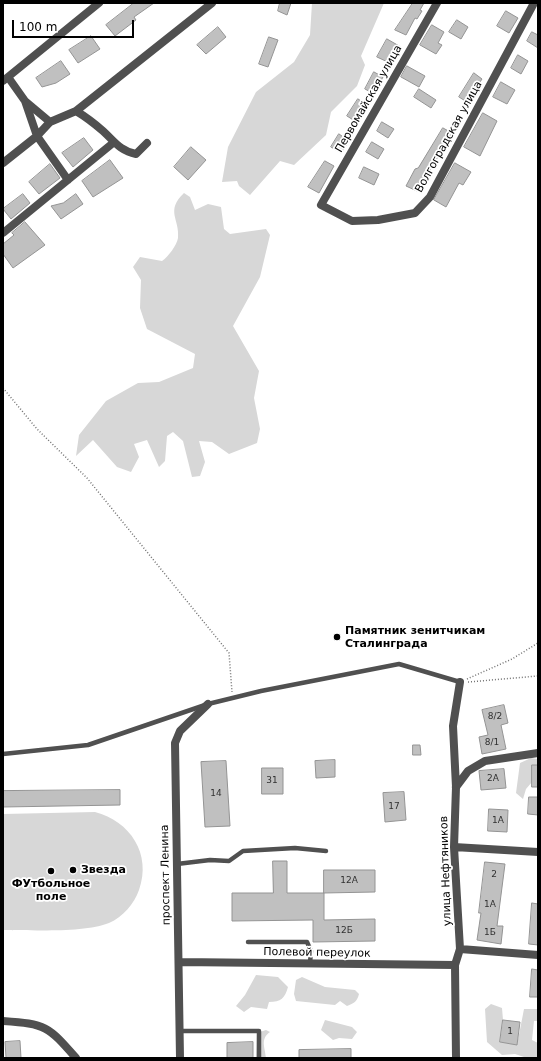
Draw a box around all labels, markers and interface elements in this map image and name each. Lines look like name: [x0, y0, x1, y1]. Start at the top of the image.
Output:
scale bar: [14, 12, 136, 38]
text: 100 m: [19, 20, 57, 34]
street label: Первомайская улица: [333, 43, 405, 155]
street label: Волгоградская улица: [413, 79, 485, 195]
place label: Памятник зенитчикам Сталинграда: [345, 624, 485, 650]
marker: Памятник зенитчикам Сталинграда: [332, 632, 342, 642]
house number: 8/2: [488, 712, 502, 722]
house number: 8/1: [485, 738, 499, 748]
house number: 2А: [487, 774, 499, 784]
house number: 31: [266, 776, 278, 786]
house number: 14: [210, 789, 222, 799]
house number: 17: [388, 802, 400, 812]
street label: улица Нефтяников: [437, 816, 455, 926]
house number: 1А: [492, 816, 504, 826]
street label: проспект Ленина: [159, 825, 173, 925]
place label: Звезда: [81, 863, 126, 877]
marker: Звезда: [68, 865, 78, 875]
marker: ФУтбольное поле: [46, 866, 56, 876]
house number: 2: [491, 870, 497, 880]
house number: 12А: [340, 876, 358, 886]
place label: ФУтбольное поле: [12, 877, 90, 903]
house number: 1А: [484, 900, 496, 910]
house number: 12Б: [335, 926, 353, 936]
house number: 1Б: [484, 928, 496, 938]
street label: Полевой переулок: [263, 945, 371, 961]
house number: 1: [507, 1027, 513, 1037]

